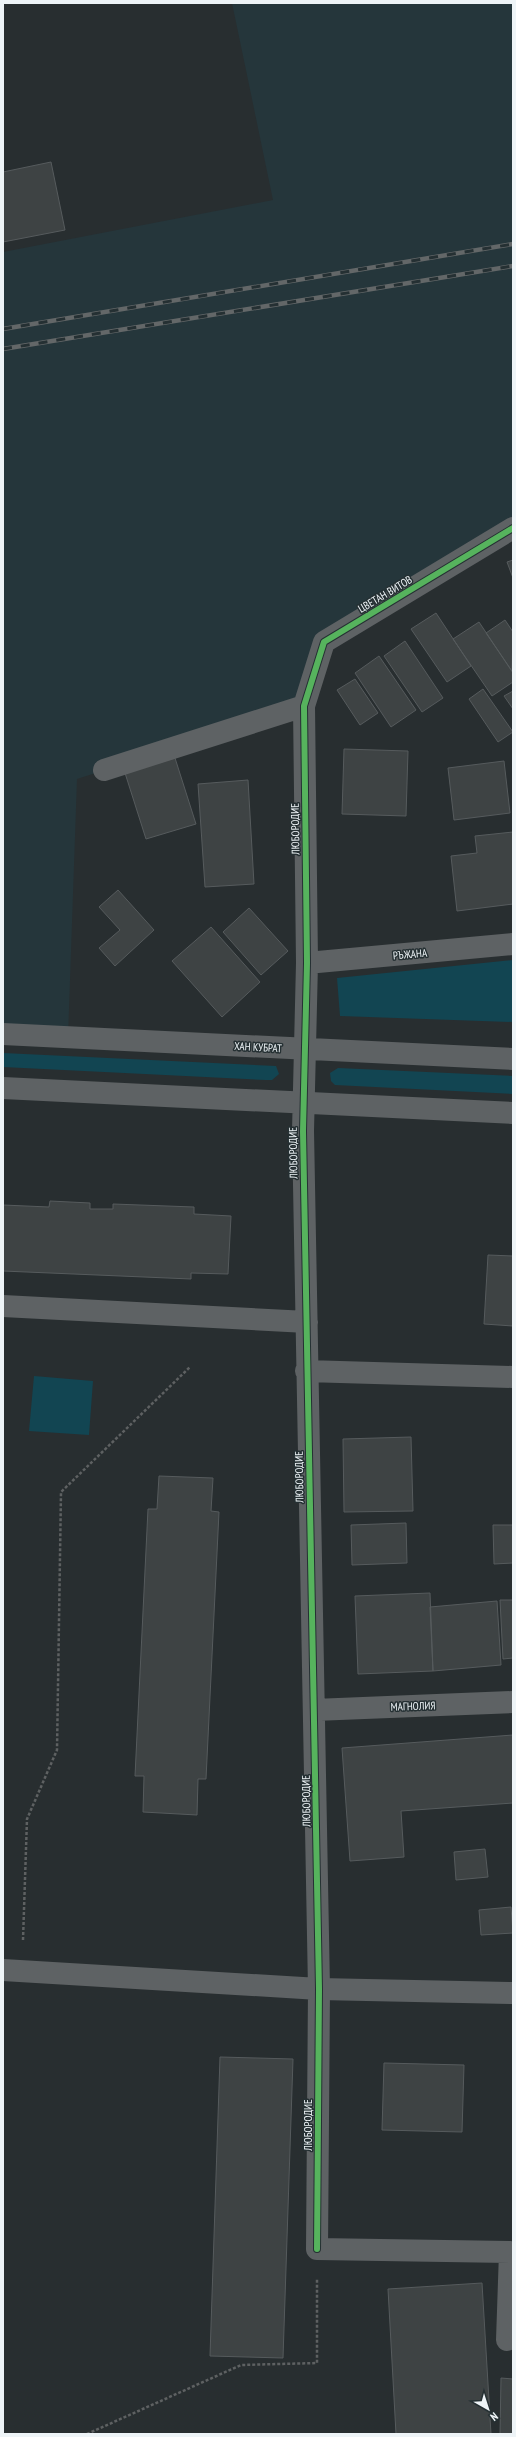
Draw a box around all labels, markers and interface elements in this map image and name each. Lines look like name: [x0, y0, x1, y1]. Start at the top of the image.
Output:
street label: ЦВЕТАН ВИТОВ: [355, 572, 415, 616]
street label: ЛЮБОРОДИЕ: [288, 803, 302, 856]
street label: РЪЖАНА: [392, 945, 428, 962]
street label: ХАН КУБРАТ: [234, 1039, 282, 1055]
street label: ЛЮБОРОДИЕ: [286, 1127, 300, 1180]
street label: ЛЮБОРОДИЕ: [292, 1451, 306, 1504]
street label: МАГНОЛИЯ: [390, 1698, 436, 1714]
street label: ЛЮБОРОДИЕ: [299, 1775, 313, 1828]
street label: ЛЮБОРОДИЕ: [301, 2099, 315, 2152]
north arrow: [468, 2389, 508, 2429]
text: N: [488, 2409, 501, 2424]

